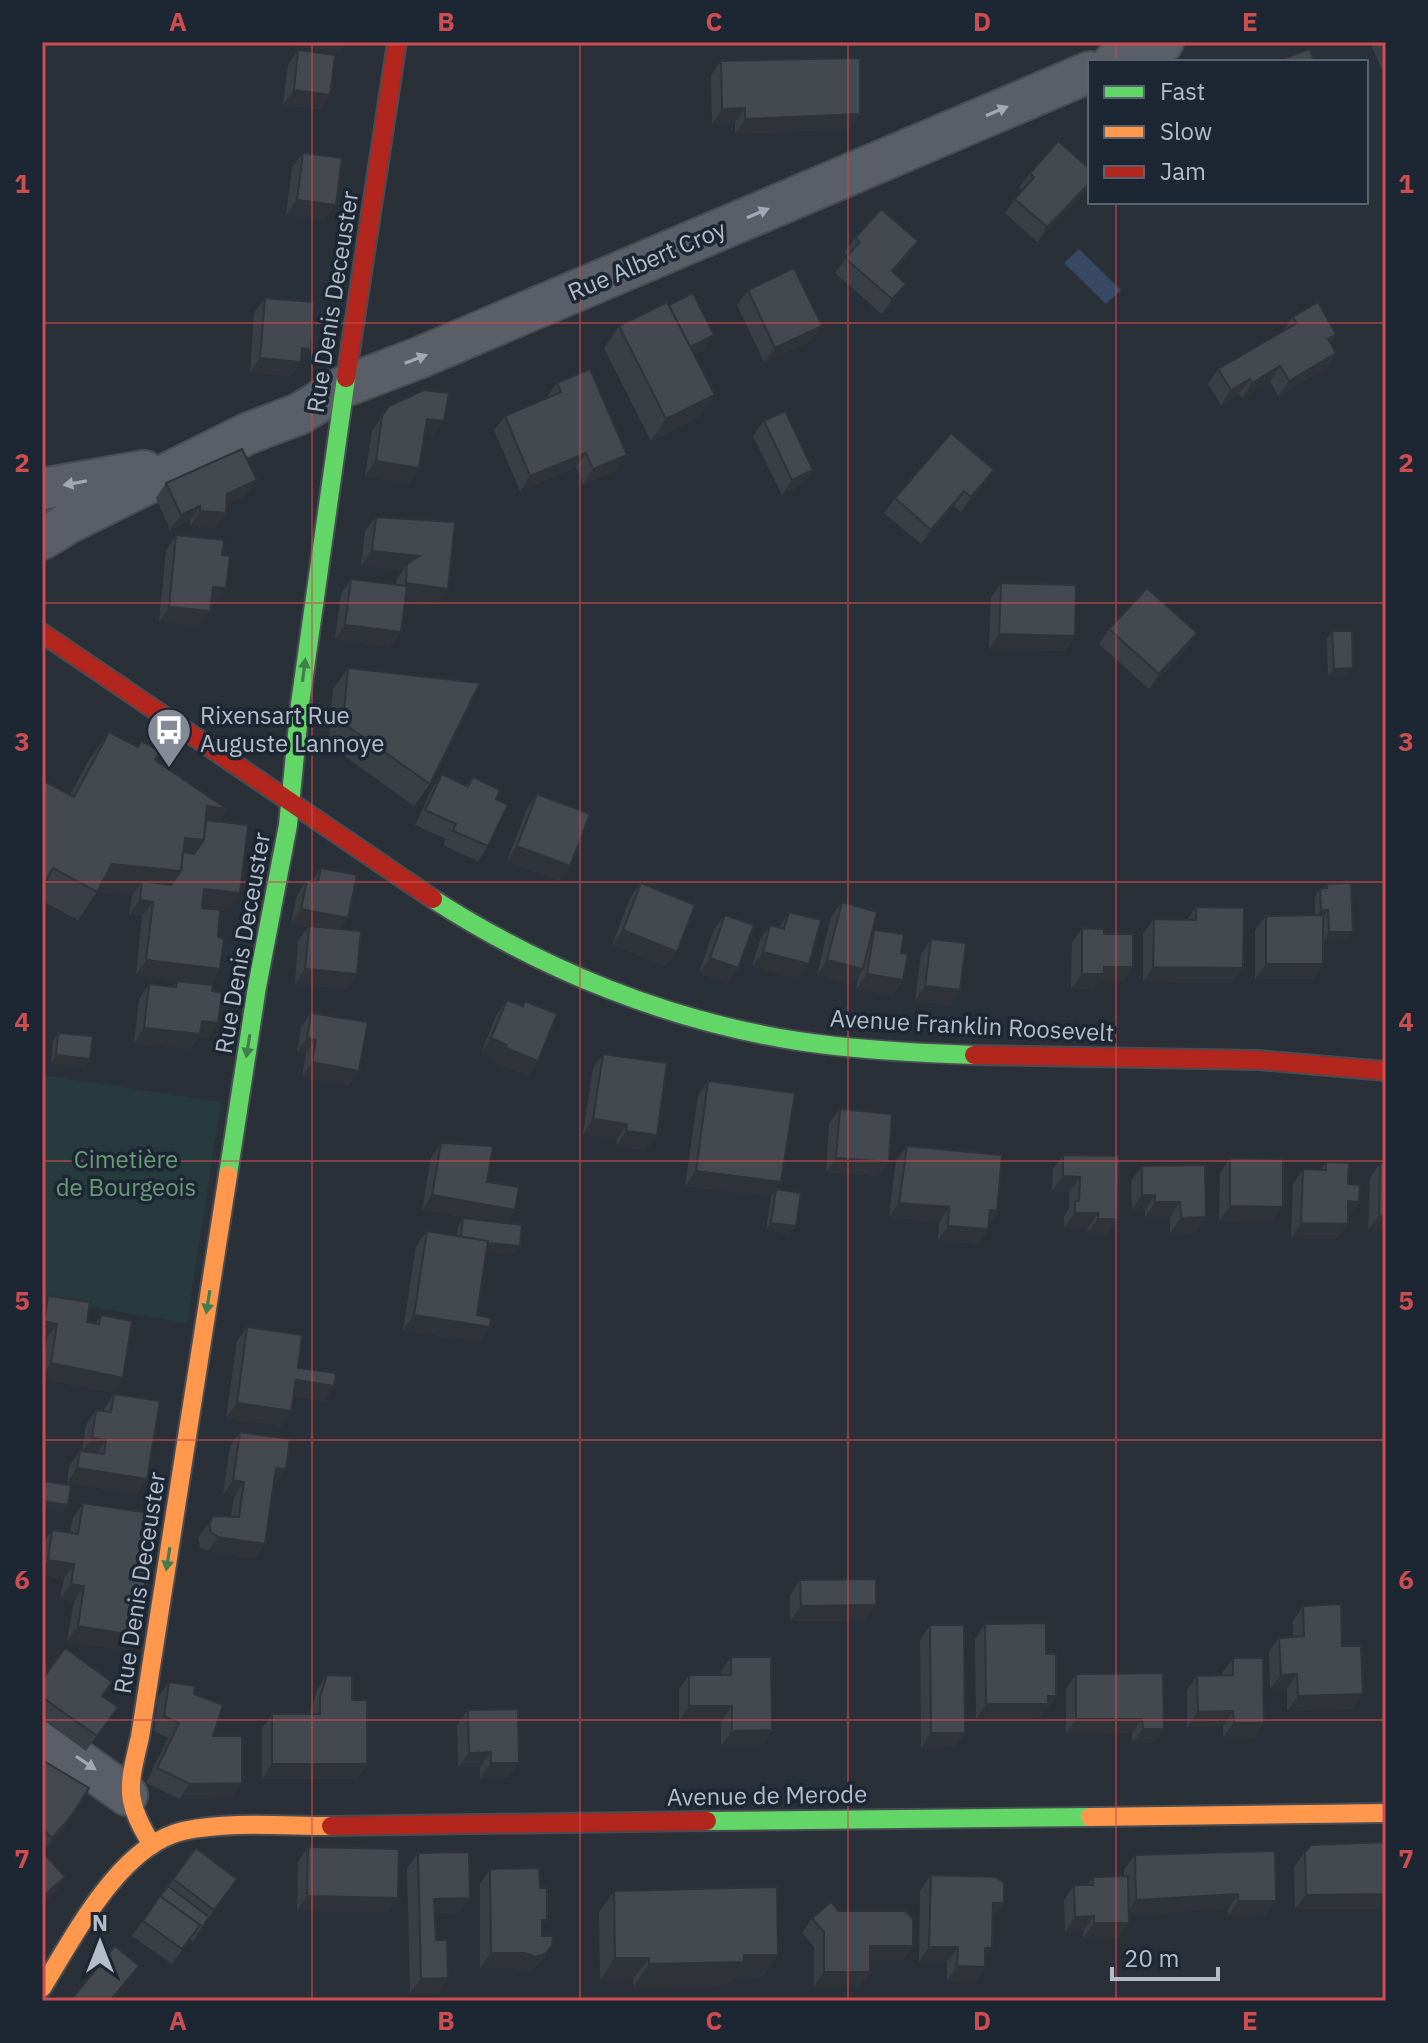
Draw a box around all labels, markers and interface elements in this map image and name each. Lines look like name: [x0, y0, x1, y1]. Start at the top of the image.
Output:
text: A: [169, 4, 187, 38]
text: B: [437, 4, 455, 38]
text: C: [706, 4, 723, 38]
text: D: [973, 4, 991, 38]
text: E: [1242, 4, 1258, 38]
legend: [1088, 60, 1368, 204]
text: Fast: [1160, 75, 1205, 107]
one-way arrow: [985, 105, 1009, 118]
text: Slow: [1160, 115, 1212, 147]
text: Jam: [1160, 155, 1206, 187]
text: 1: [14, 166, 30, 200]
text: 1: [1398, 166, 1414, 200]
street label: Rue Denis Deceuster: [299, 189, 365, 415]
one-way arrow: [746, 207, 770, 220]
street label: Rue Albert Croy: [563, 212, 731, 308]
one-way arrow: [404, 352, 428, 365]
text: 2: [14, 445, 30, 479]
text: 2: [1398, 445, 1414, 479]
one-way arrow: [63, 477, 88, 490]
one-way arrow: [298, 657, 311, 682]
place label: Rixensart Rue Auguste Lannoye: [200, 699, 384, 759]
bus stop icon: Rixensart Rue Auguste Lannoye: [145, 706, 193, 769]
text: 3: [14, 724, 30, 758]
text: 3: [1398, 724, 1414, 758]
street label: Rue Denis Deceuster: [207, 830, 277, 1056]
street label: Avenue Franklin Roosevelt: [829, 1002, 1115, 1048]
text: 4: [14, 1004, 30, 1038]
text: 4: [1398, 1004, 1414, 1038]
one-way arrow: [242, 1033, 254, 1058]
park label: Cimetière de Bourgeois: [56, 1143, 196, 1203]
text: 5: [14, 1283, 30, 1317]
text: 5: [1398, 1283, 1414, 1317]
one-way arrow: [201, 1290, 214, 1315]
street label: Rue Denis Deceuster: [106, 1470, 172, 1696]
one-way arrow: [161, 1547, 174, 1572]
text: 6: [14, 1562, 30, 1596]
text: 6: [1398, 1562, 1414, 1596]
one-way arrow: [75, 1755, 96, 1770]
street label: Avenue de Merode: [666, 1777, 867, 1813]
text: 7: [14, 1841, 30, 1875]
text: 7: [1398, 1841, 1414, 1875]
north arrow: [60, 1903, 140, 1983]
text: N: [92, 1908, 108, 1937]
scale bar: [1112, 1931, 1218, 1981]
text: 20 m: [1124, 1942, 1179, 1974]
text: A: [169, 2003, 187, 2037]
text: B: [437, 2003, 455, 2037]
text: C: [706, 2003, 723, 2037]
text: D: [973, 2003, 991, 2037]
text: E: [1242, 2003, 1258, 2037]

